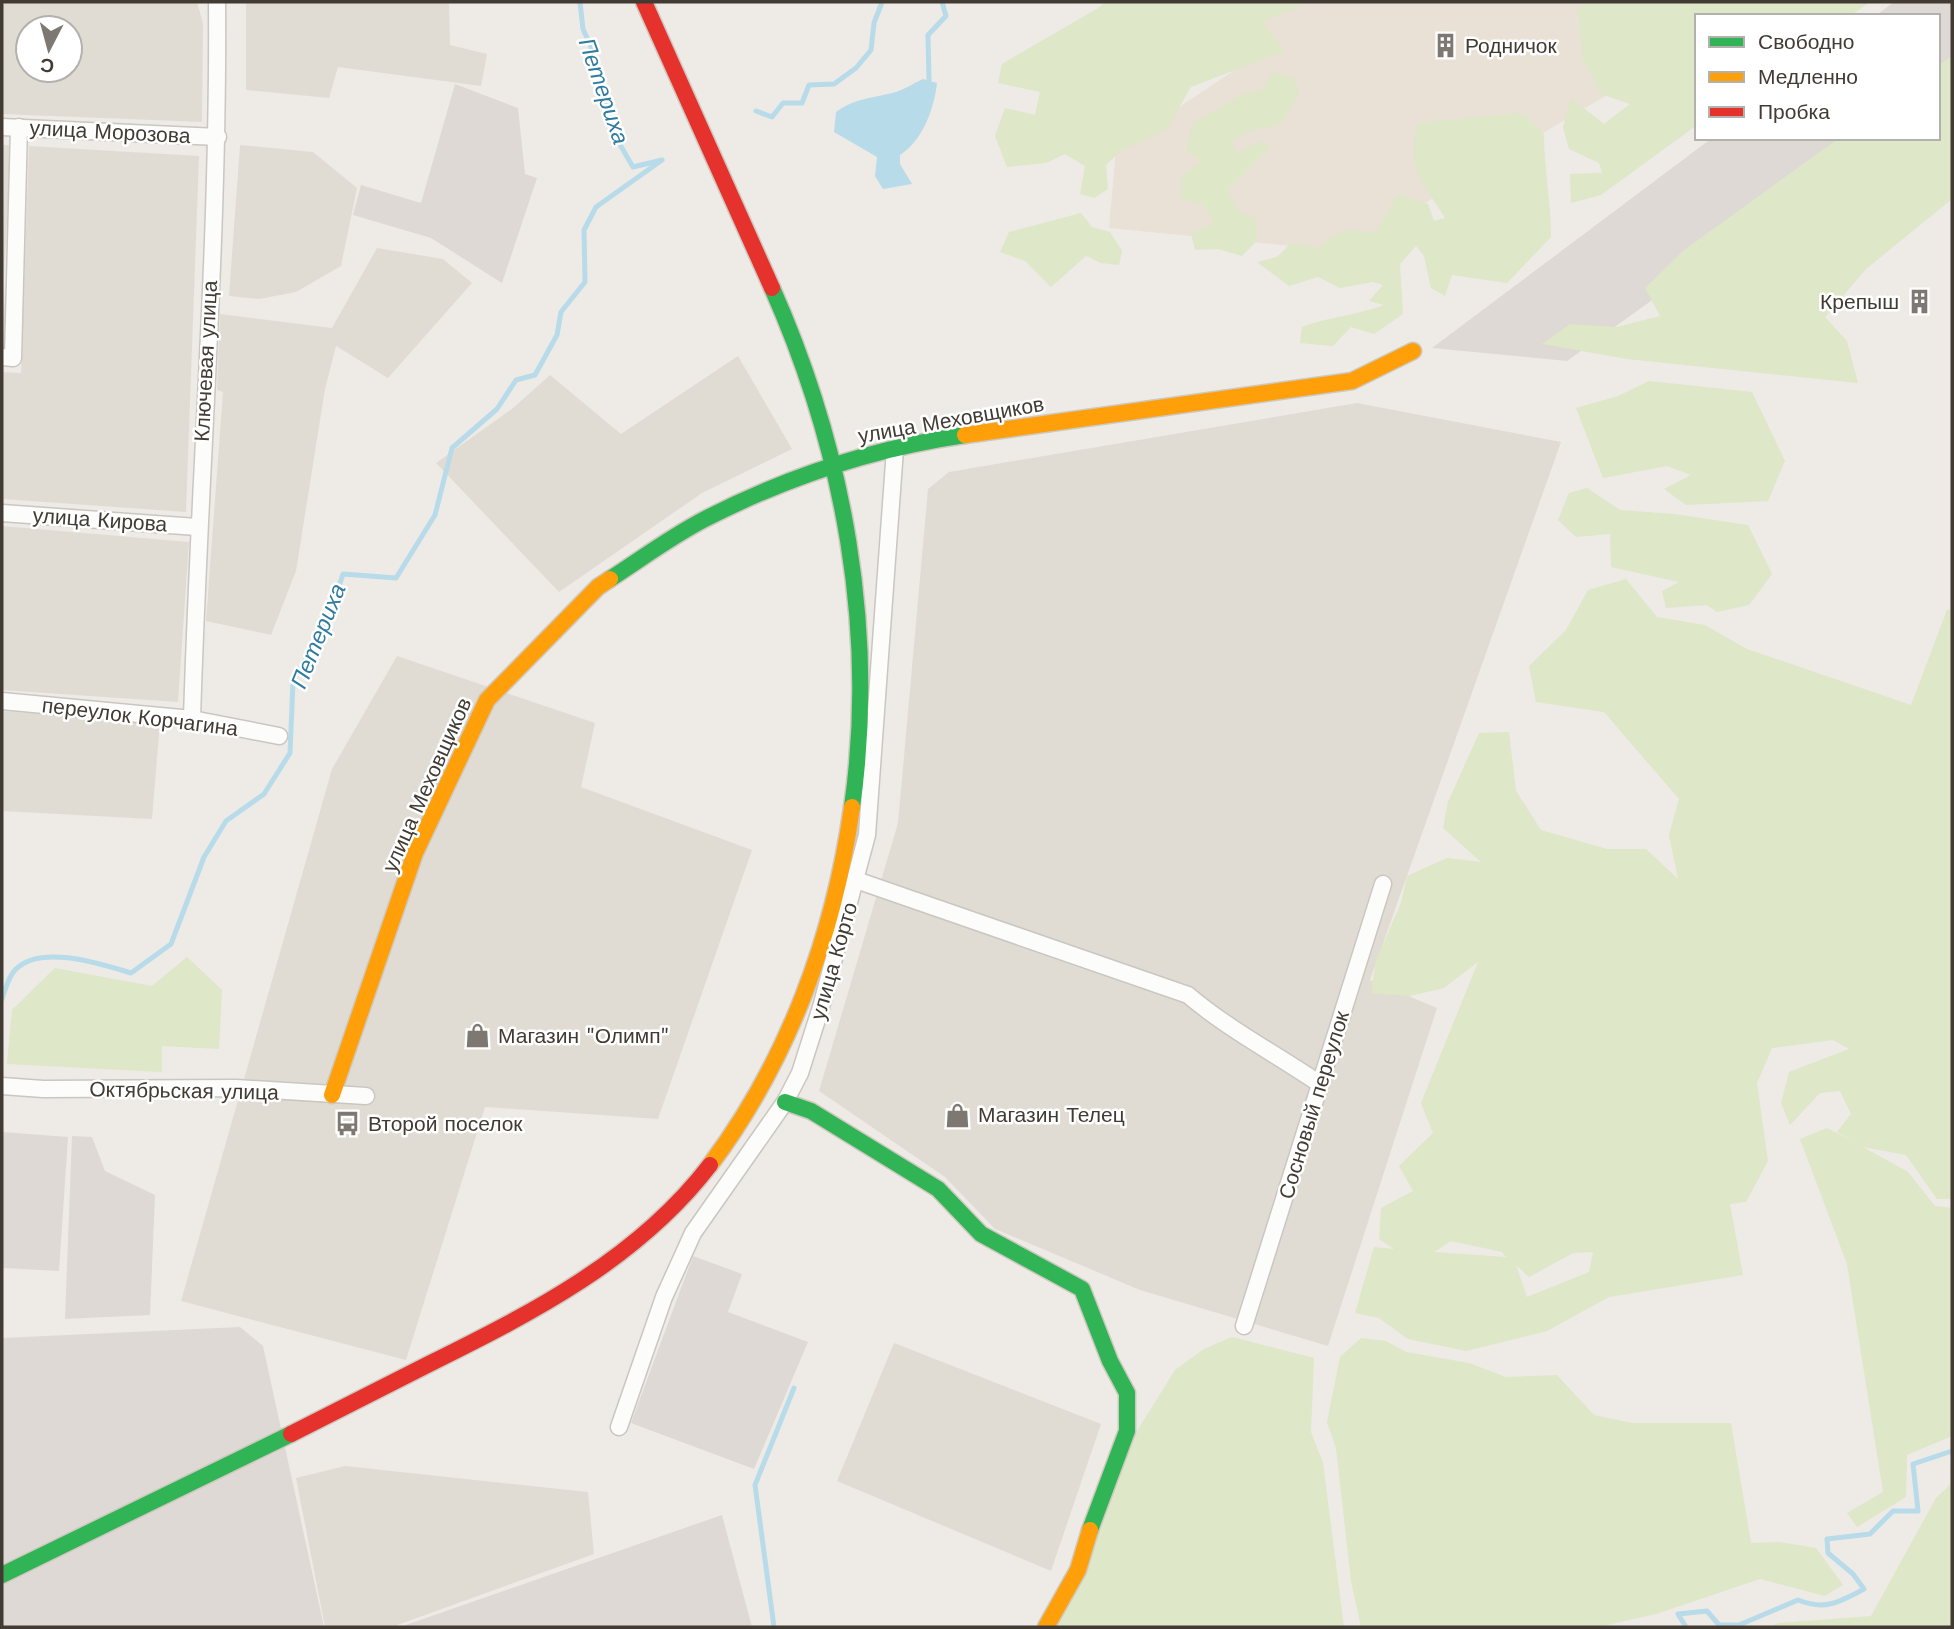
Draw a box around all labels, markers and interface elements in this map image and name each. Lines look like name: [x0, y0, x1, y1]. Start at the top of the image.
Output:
north arrow: [14, 14, 84, 84]
legend: [1695, 14, 1940, 140]
text: Свободно: [1758, 29, 1855, 54]
building icon: Родничок: [1431, 32, 1459, 60]
place label: Родничок: [1465, 33, 1558, 58]
water label: Петериха: [573, 34, 634, 148]
text: С: [39, 53, 55, 78]
text: Медленно: [1758, 64, 1858, 89]
text: Пробка: [1758, 99, 1830, 124]
street label: улица Морозова: [29, 115, 191, 148]
street label: Ключевая улица: [189, 279, 222, 442]
building icon: Крепыш: [1905, 288, 1933, 316]
place label: Крепыш: [1820, 289, 1899, 314]
street label: улица Меховщиков: [856, 391, 1046, 448]
street label: улица Кирова: [32, 502, 168, 537]
water label: Петериха: [285, 580, 352, 693]
street label: переулок Корчагина: [41, 692, 240, 741]
street label: улица Меховщиков: [377, 694, 476, 876]
street label: улица Корто: [805, 899, 862, 1023]
street label: Сосновый переулок: [1273, 1007, 1354, 1202]
shop icon: Магазин "Олимп": [464, 1022, 492, 1050]
place label: Магазин "Олимп": [498, 1023, 669, 1048]
street label: Октябрьская улица: [89, 1076, 279, 1105]
shop icon: Магазин Телец: [944, 1101, 972, 1129]
place label: Магазин Телец: [978, 1102, 1125, 1127]
bus stop icon: Второй поселок: [334, 1110, 362, 1138]
place label: Второй поселок: [368, 1111, 523, 1136]

